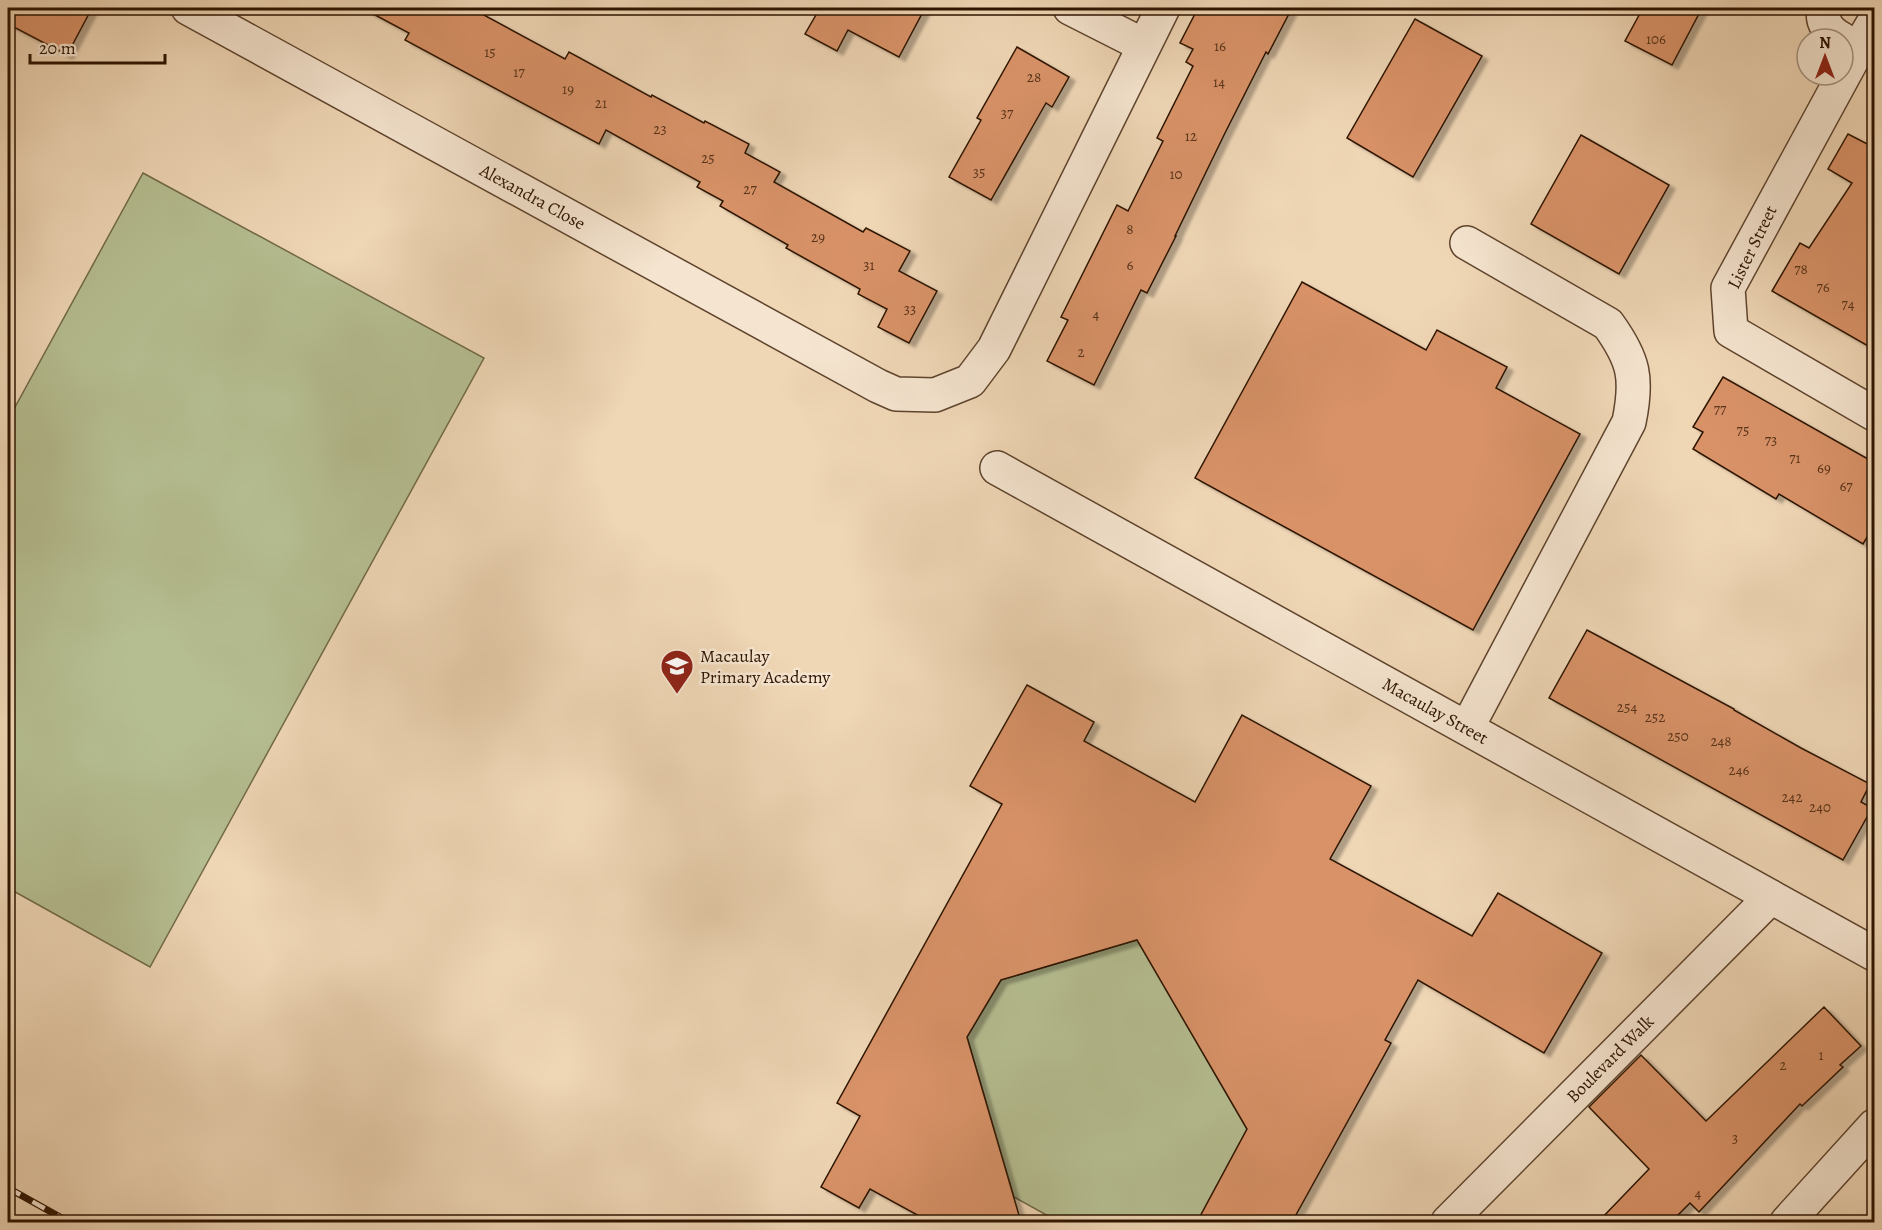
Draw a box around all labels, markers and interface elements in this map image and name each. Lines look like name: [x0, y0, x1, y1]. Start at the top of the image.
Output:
scale bar: [30, 27, 165, 65]
north arrow: [1795, 27, 1855, 87]
house number: 106: [1646, 29, 1666, 49]
text: N: [1819, 32, 1831, 54]
text: 20 m: [39, 36, 76, 60]
house number: 16: [1214, 36, 1226, 56]
house number: 15: [484, 42, 496, 62]
house number: 17: [513, 62, 525, 82]
house number: 28: [1027, 67, 1041, 87]
house number: 14: [1213, 72, 1225, 92]
house number: 19: [562, 79, 574, 99]
house number: 21: [595, 93, 607, 113]
house number: 37: [1001, 103, 1014, 123]
house number: 23: [653, 119, 667, 139]
house number: 12: [1185, 126, 1197, 146]
house number: 25: [701, 148, 715, 168]
street label: Alexandra Close: [475, 158, 590, 235]
house number: 35: [973, 162, 985, 182]
house number: 10: [1169, 164, 1183, 184]
house number: 27: [743, 179, 757, 199]
street label: Lister Street: [1721, 201, 1783, 293]
house number: 8: [1126, 219, 1134, 239]
house number: 29: [811, 227, 825, 247]
house number: 31: [863, 255, 875, 275]
house number: 6: [1127, 255, 1134, 275]
house number: 78: [1794, 259, 1808, 279]
house number: 76: [1816, 277, 1830, 297]
house number: 74: [1841, 294, 1855, 314]
house number: 33: [904, 299, 916, 319]
house number: 4: [1093, 304, 1100, 324]
house number: 2: [1077, 342, 1085, 362]
house number: 77: [1714, 399, 1727, 419]
house number: 75: [1737, 420, 1749, 440]
house number: 73: [1765, 430, 1777, 450]
house number: 71: [1789, 448, 1801, 468]
house number: 69: [1817, 458, 1831, 478]
house number: 67: [1839, 476, 1853, 496]
place label: Macaulay Primary Academy: [700, 644, 831, 689]
school or university icon: Macaulay Primary Academy: [659, 648, 695, 695]
street label: Macaulay Street: [1378, 672, 1492, 750]
house number: 254: [1617, 697, 1637, 717]
house number: 252: [1645, 707, 1665, 727]
house number: 250: [1667, 726, 1689, 746]
house number: 248: [1710, 731, 1732, 751]
house number: 246: [1729, 760, 1749, 780]
house number: 242: [1781, 787, 1803, 807]
house number: 240: [1809, 797, 1831, 817]
street label: Boulevard Walk: [1561, 1010, 1659, 1108]
house number: 1: [1818, 1045, 1824, 1065]
house number: 2: [1779, 1055, 1787, 1075]
house number: 3: [1732, 1128, 1738, 1148]
house number: 4: [1695, 1183, 1702, 1203]

